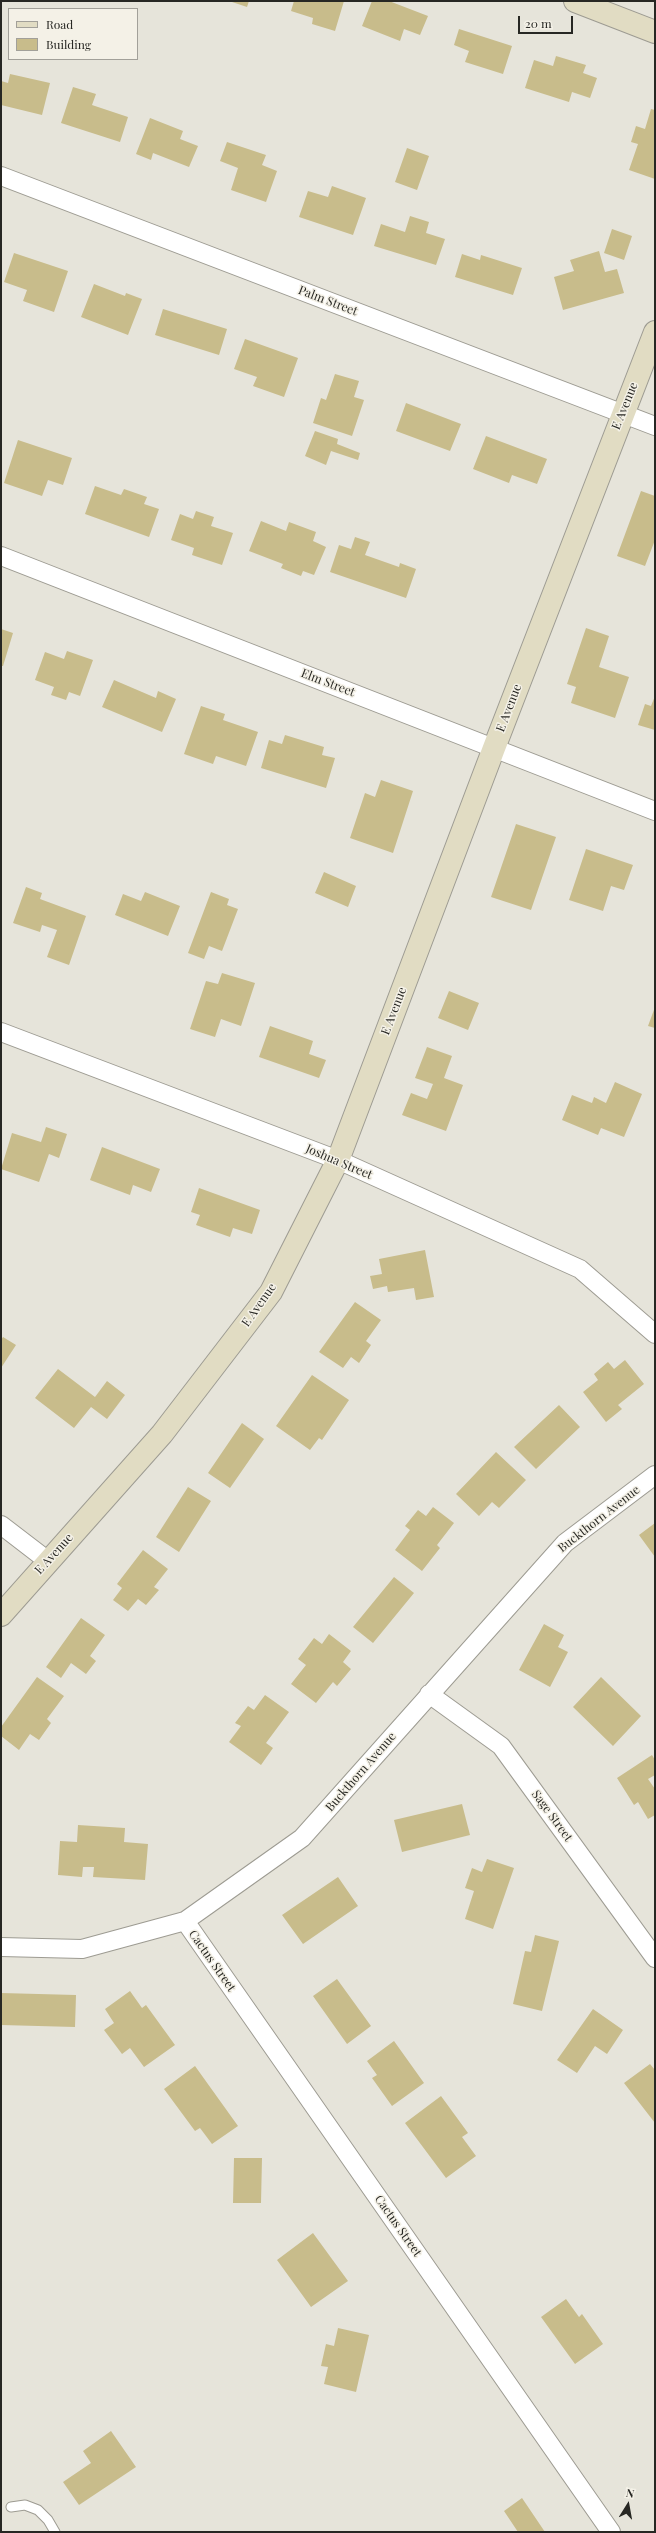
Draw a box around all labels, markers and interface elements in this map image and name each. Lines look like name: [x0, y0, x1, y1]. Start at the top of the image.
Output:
legend: [8, 8, 138, 60]
scale bar: [520, 8, 575, 34]
text: 20 m: [525, 15, 552, 31]
text: Road: [46, 16, 73, 32]
text: Building: [46, 36, 91, 52]
street label: Palm Street: [296, 283, 360, 319]
street label: E Avenue: [609, 380, 641, 432]
street label: Elm Street: [299, 666, 357, 700]
street label: E Avenue: [493, 682, 525, 734]
street label: E Avenue: [378, 985, 410, 1037]
street label: Joshua Street: [304, 1142, 374, 1182]
street label: E Avenue: [239, 1280, 279, 1330]
street label: Buckthorn Avenue: [555, 1483, 643, 1555]
street label: E Avenue: [32, 1531, 76, 1577]
street label: Buckthorn Avenue: [323, 1730, 399, 1814]
street label: Sage Street: [529, 1788, 575, 1844]
street label: Cactus Street: [185, 1927, 239, 1995]
street label: Cactus Street: [371, 2192, 425, 2260]
north arrow: [608, 2485, 648, 2525]
text: N: [625, 2485, 636, 2501]

